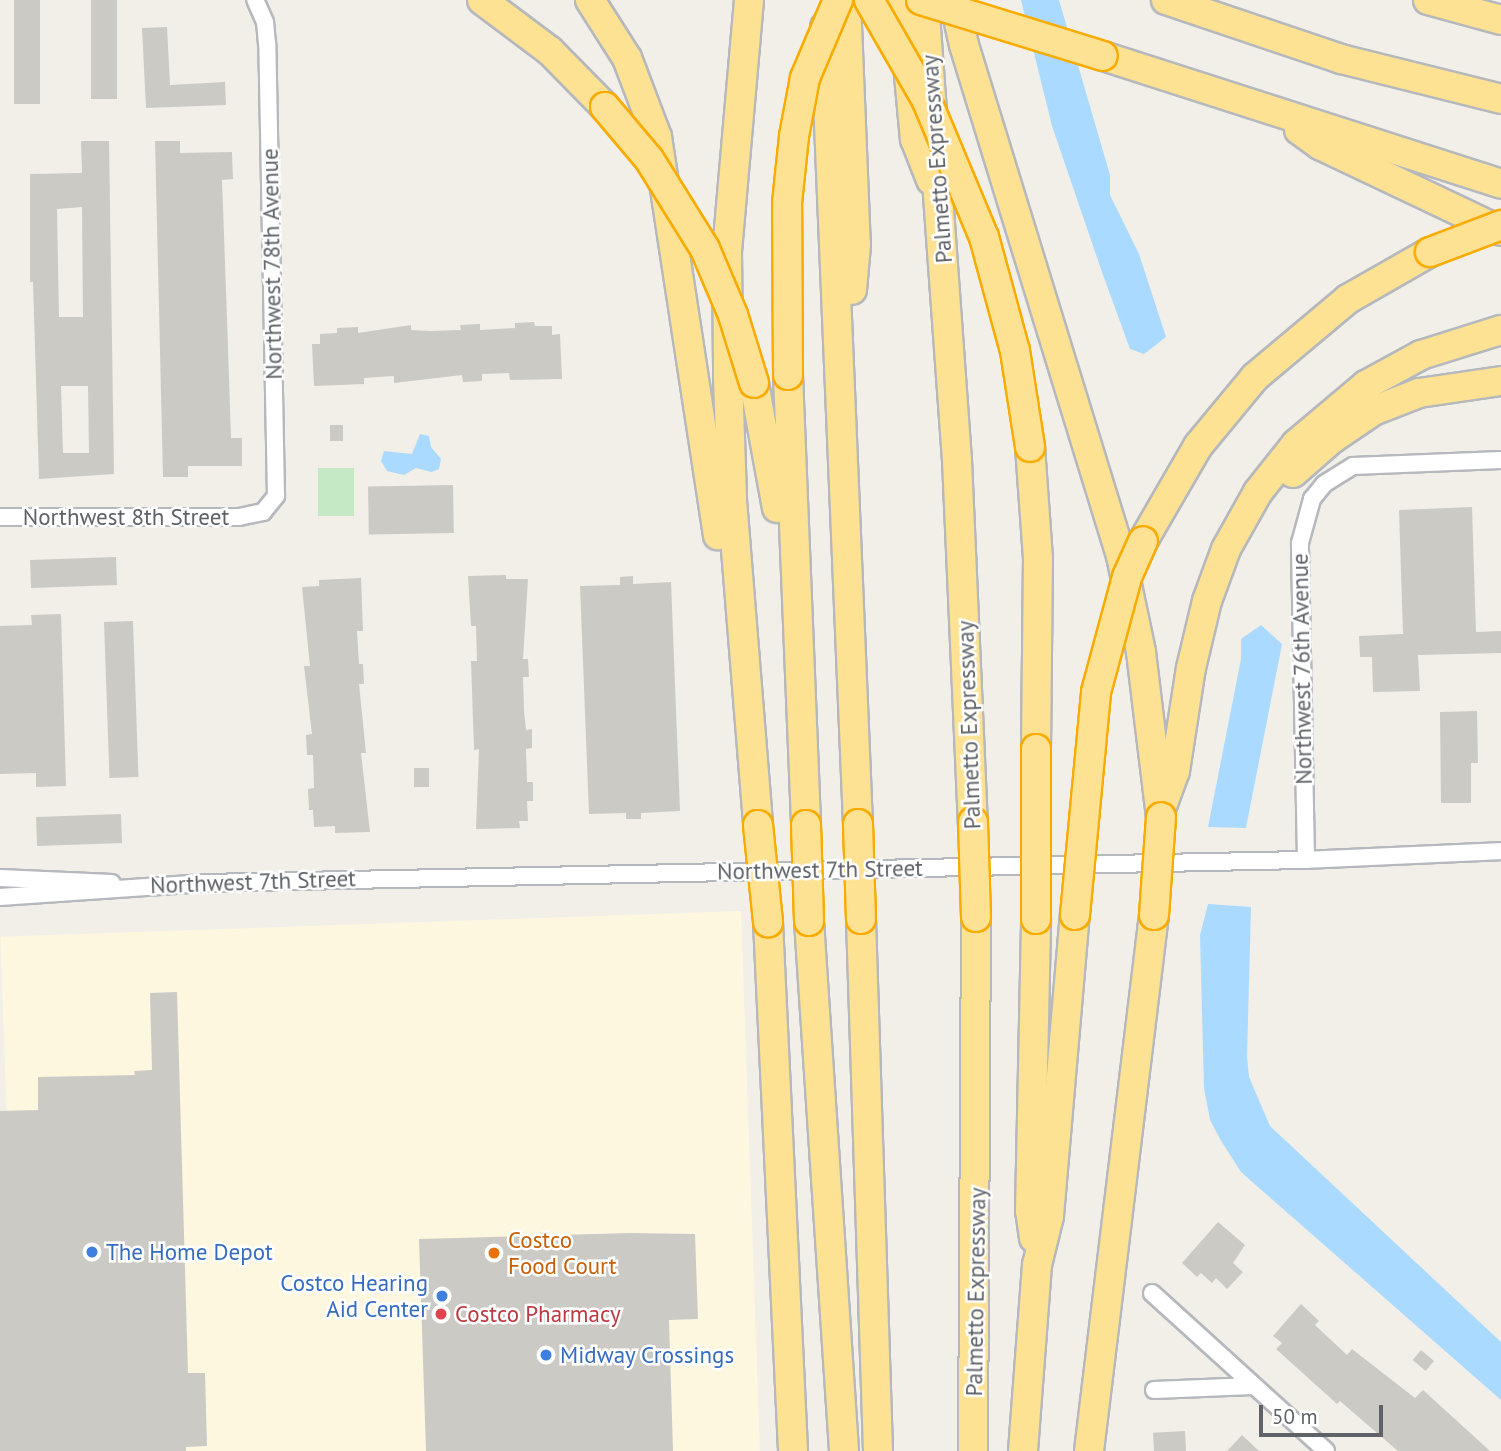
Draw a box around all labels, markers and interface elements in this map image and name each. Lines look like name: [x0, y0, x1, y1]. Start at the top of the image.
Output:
street label: Palmetto Expressway: [916, 54, 958, 264]
street label: Northwest 78th Avenue: [256, 148, 288, 380]
street label: Northwest 8th Street: [23, 503, 229, 531]
street label: Northwest 76th Avenue: [1286, 553, 1318, 785]
street label: Palmetto Expressway: [952, 620, 986, 830]
street label: Northwest 7th Street: [717, 854, 923, 886]
street label: Northwest 7th Street: [150, 865, 356, 899]
street label: Palmetto Expressway: [960, 1187, 992, 1397]
place label: Costco Food Court: [508, 1226, 616, 1280]
place label: The Home Depot: [106, 1238, 273, 1266]
marker: The Home Depot: [84, 1244, 100, 1260]
marker: Costco Food Court: [486, 1245, 502, 1261]
place label: Costco Hearing Aid Center: [280, 1269, 428, 1323]
marker: Costco Hearing Aid Center: [434, 1288, 450, 1304]
place label: Costco Pharmacy: [455, 1300, 621, 1328]
marker: Costco Pharmacy: [433, 1306, 449, 1322]
place label: Midway Crossings: [560, 1341, 735, 1369]
marker: Midway Crossings: [538, 1347, 554, 1363]
scale bar: [1263, 1392, 1387, 1436]
text: 50 m: [1272, 1403, 1318, 1430]

